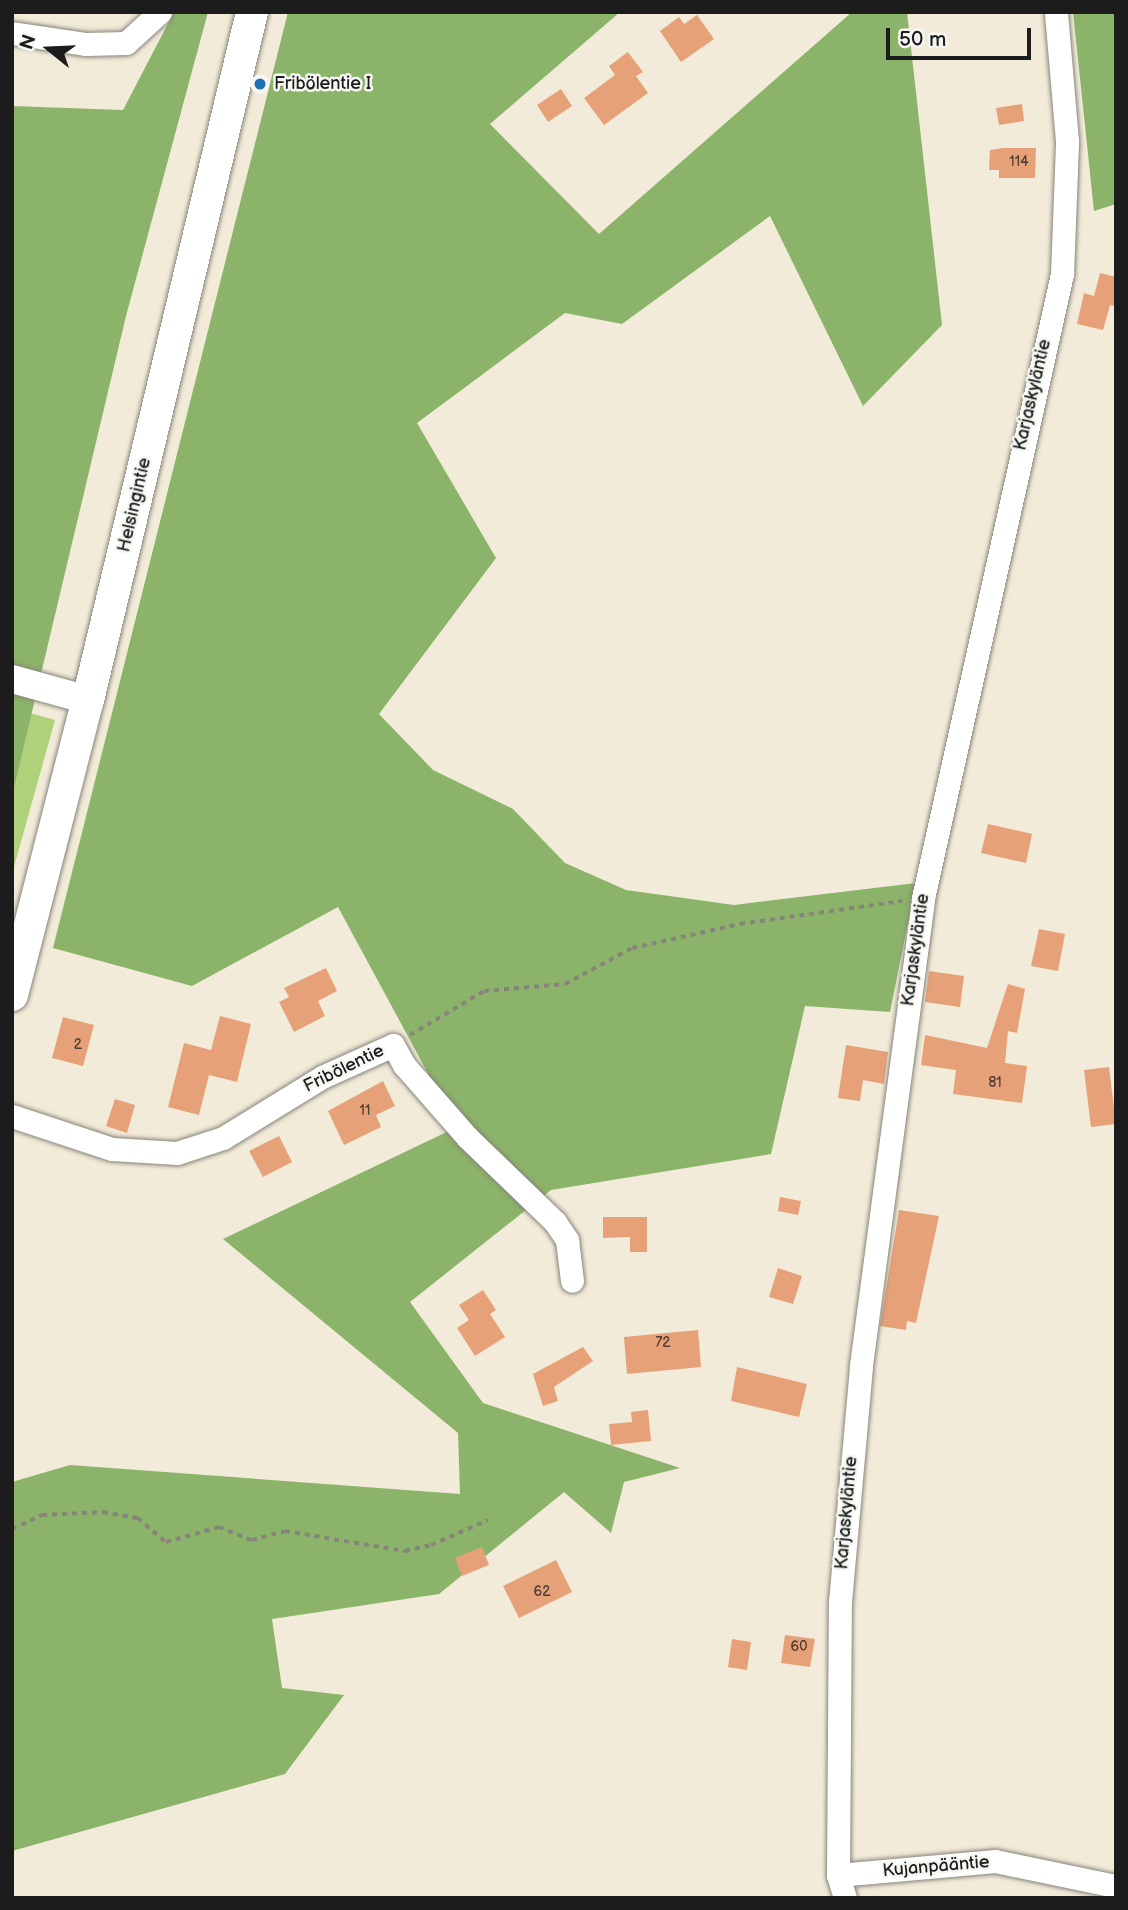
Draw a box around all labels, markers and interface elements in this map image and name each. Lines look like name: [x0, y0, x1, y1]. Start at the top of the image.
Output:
north arrow: [14, 14, 84, 84]
scale bar: [890, 14, 1035, 58]
text: 50 m: [899, 27, 946, 52]
text: N: [15, 32, 42, 53]
place label: Fribölentie I: [274, 73, 371, 95]
marker: Fribölentie I: [252, 76, 268, 92]
house number: 114: [1009, 154, 1029, 170]
street label: Karjaskyläntie: [1010, 337, 1056, 453]
street label: Helsingintie: [114, 456, 156, 554]
street label: Karjaskyläntie: [897, 892, 935, 1008]
house number: 2: [74, 1037, 82, 1053]
street label: Fribölentie: [300, 1040, 388, 1098]
house number: 81: [988, 1075, 1002, 1091]
house number: 11: [360, 1103, 370, 1119]
house number: 72: [655, 1335, 671, 1351]
street label: Karjaskyläntie: [831, 1456, 863, 1570]
house number: 62: [534, 1584, 550, 1600]
house number: 60: [791, 1639, 807, 1655]
street label: Kujanpääntie: [882, 1852, 990, 1882]

